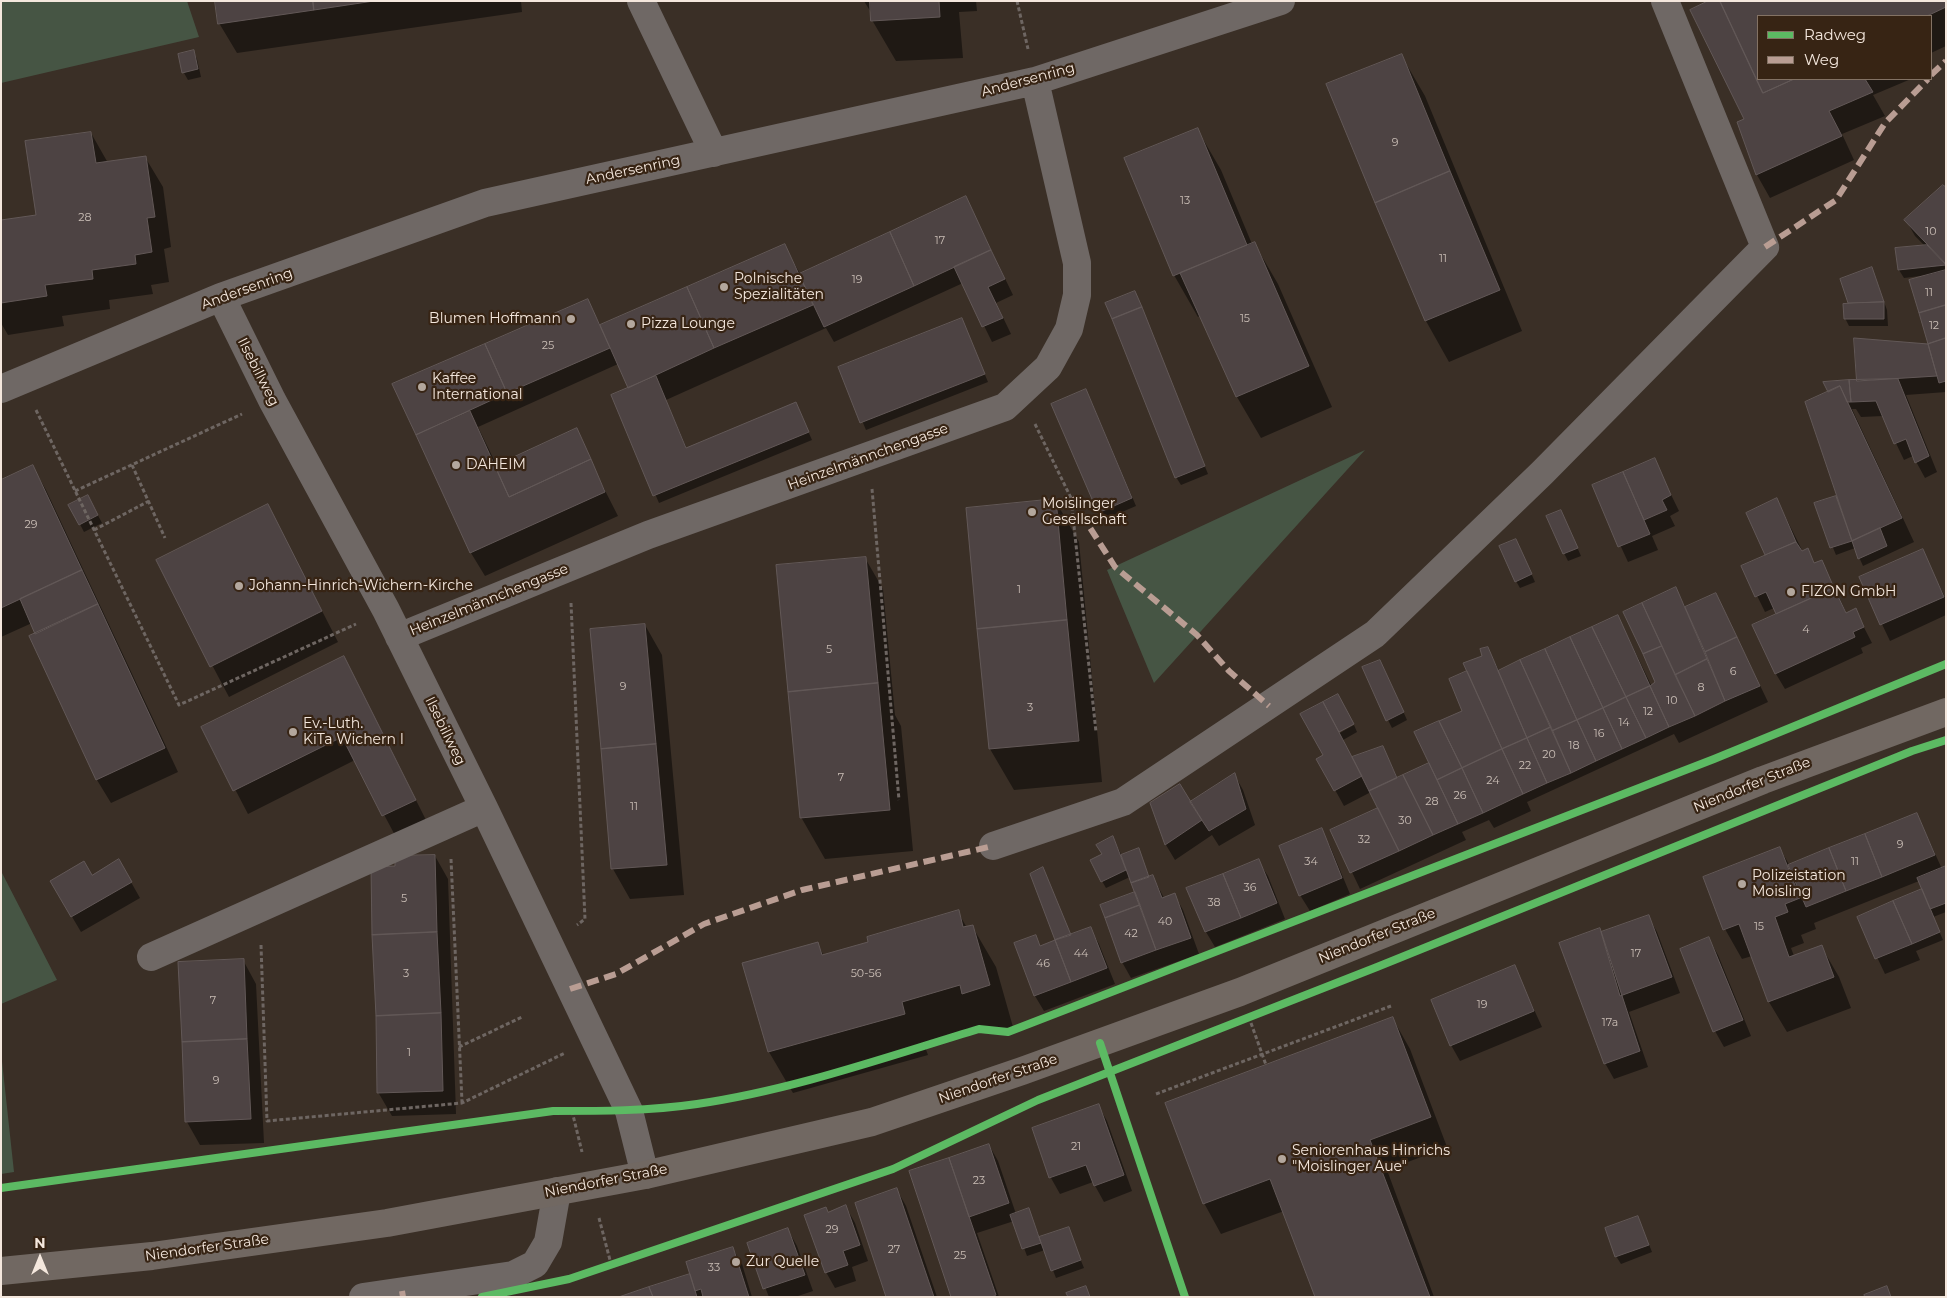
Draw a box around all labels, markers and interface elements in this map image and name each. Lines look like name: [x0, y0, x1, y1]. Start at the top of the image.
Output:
legend: [1757, 15, 1932, 80]
text: Radweg: [1804, 25, 1866, 44]
text: Weg: [1804, 50, 1839, 69]
street label: Andersenring: [979, 59, 1077, 101]
house number: 9: [1392, 136, 1398, 150]
street label: Andersenring: [584, 152, 682, 188]
house number: 13: [1180, 194, 1190, 208]
house number: 28: [78, 211, 92, 225]
house number: 10: [1925, 225, 1937, 239]
house number: 17: [935, 234, 945, 248]
house number: 11: [1439, 252, 1447, 266]
street label: Andersenring: [199, 265, 295, 313]
place label: Polnische Spezialitäten: [734, 271, 824, 304]
house number: 19: [852, 273, 862, 287]
marker: Polnische Spezialitäten: [718, 281, 730, 293]
house number: 11: [1925, 286, 1933, 300]
place label: Blumen Hoffmann: [429, 311, 561, 327]
house number: 15: [1240, 312, 1250, 326]
marker: Blumen Hoffmann: [565, 313, 577, 325]
place label: Pizza Lounge: [641, 316, 735, 332]
marker: Pizza Lounge: [625, 318, 637, 330]
house number: 12: [1929, 319, 1939, 333]
street label: Ilsebillweg: [234, 335, 282, 409]
house number: 25: [542, 339, 554, 353]
place label: Kaffee International: [432, 371, 523, 404]
marker: Kaffee International: [416, 381, 428, 393]
street label: Heinzelmännchengasse: [785, 420, 951, 494]
place label: DAHEIM: [466, 457, 526, 473]
marker: DAHEIM: [450, 459, 462, 471]
place label: Moislinger Gesellschaft: [1042, 496, 1127, 528]
marker: Moislinger Gesellschaft: [1026, 506, 1038, 518]
house number: 29: [25, 518, 37, 532]
street label: Heinzelmännchengasse: [407, 560, 571, 640]
place label: Johann-Hinrich-Wichern-Kirche: [249, 578, 473, 594]
marker: Johann-Hinrich-Wichern-Kirche: [233, 580, 245, 592]
house number: 1: [1017, 583, 1021, 597]
place label: FIZON GmbH: [1801, 584, 1896, 600]
marker: FIZON GmbH: [1785, 586, 1797, 598]
house number: 4: [1802, 623, 1810, 637]
house number: 5: [826, 643, 832, 657]
house number: 6: [1730, 665, 1736, 679]
house number: 9: [620, 680, 626, 694]
house number: 8: [1697, 681, 1705, 695]
street label: Ilsebillweg: [421, 694, 469, 768]
house number: 10: [1666, 694, 1678, 708]
house number: 3: [1027, 701, 1033, 715]
house number: 12: [1643, 705, 1653, 719]
place label: Ev.-Luth. KiTa Wichern I: [303, 716, 404, 749]
house number: 14: [1618, 716, 1630, 730]
marker: Ev.-Luth. KiTa Wichern I: [287, 726, 299, 738]
house number: 16: [1594, 727, 1604, 741]
house number: 18: [1569, 739, 1579, 753]
house number: 20: [1542, 748, 1556, 762]
street label: Niendorfer Straße: [1691, 754, 1813, 816]
house number: 22: [1519, 759, 1531, 773]
house number: 7: [838, 771, 844, 785]
house number: 24: [1486, 774, 1500, 788]
house number: 26: [1454, 789, 1466, 803]
house number: 28: [1425, 795, 1439, 809]
house number: 11: [630, 800, 638, 814]
house number: 30: [1398, 814, 1412, 828]
house number: 32: [1358, 833, 1370, 847]
house number: 9: [1897, 838, 1903, 852]
house number: 34: [1304, 855, 1318, 869]
house number: 11: [1851, 855, 1859, 869]
place label: Polizeistation Moisling: [1752, 868, 1846, 900]
marker: Polizeistation Moisling: [1736, 878, 1748, 890]
house number: 36: [1244, 881, 1256, 895]
house number: 5: [401, 892, 407, 906]
house number: 38: [1207, 896, 1221, 910]
street label: Niendorfer Straße: [1316, 905, 1438, 967]
house number: 40: [1158, 915, 1172, 929]
house number: 15: [1754, 920, 1764, 934]
house number: 42: [1124, 927, 1138, 941]
house number: 44: [1074, 947, 1088, 961]
house number: 17: [1631, 947, 1641, 961]
house number: 46: [1036, 957, 1050, 971]
house number: 3: [403, 967, 409, 981]
house number: 50-56: [851, 967, 881, 981]
house number: 7: [210, 994, 216, 1008]
house number: 19: [1477, 998, 1487, 1012]
house number: 17a: [1602, 1016, 1618, 1030]
house number: 1: [407, 1046, 411, 1060]
street label: Niendorfer Straße: [936, 1051, 1060, 1107]
house number: 9: [213, 1074, 219, 1088]
house number: 21: [1071, 1140, 1081, 1154]
place label: Seniorenhaus Hinrichs "Moislinger Aue": [1292, 1143, 1450, 1176]
marker: Seniorenhaus Hinrichs "Moislinger Aue": [1276, 1153, 1288, 1165]
street label: Niendorfer Straße: [543, 1161, 669, 1201]
house number: 23: [973, 1174, 985, 1188]
house number: 29: [826, 1223, 838, 1237]
street label: Niendorfer Straße: [144, 1231, 270, 1265]
north arrow: [15, 1233, 65, 1283]
text: N: [34, 1234, 46, 1252]
house number: 27: [888, 1243, 900, 1257]
house number: 25: [954, 1249, 966, 1263]
place label: Zur Quelle: [746, 1254, 819, 1270]
marker: Zur Quelle: [730, 1256, 742, 1268]
house number: 33: [708, 1261, 720, 1275]

